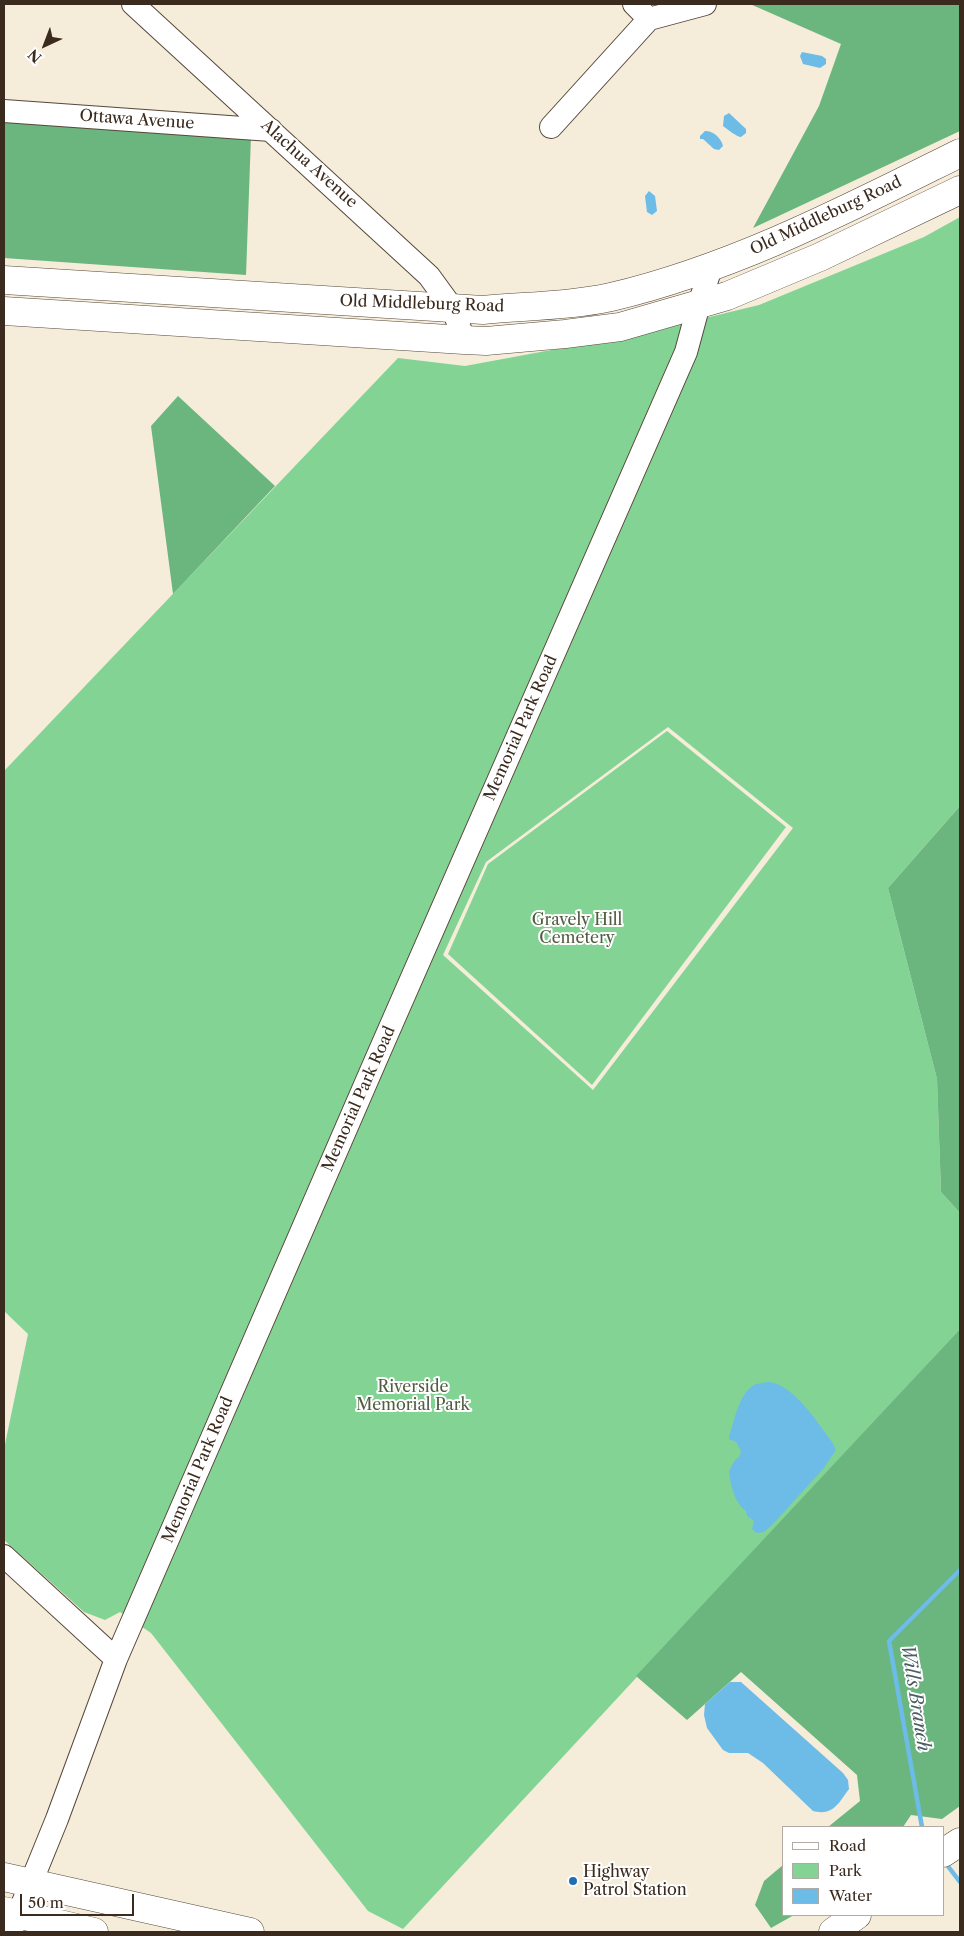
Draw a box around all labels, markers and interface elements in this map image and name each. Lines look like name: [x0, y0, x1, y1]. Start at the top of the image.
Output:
north arrow: [20, 20, 70, 70]
text: N: [24, 45, 45, 67]
street label: Ottawa Avenue: [79, 106, 195, 134]
street label: Alachua Avenue: [257, 116, 361, 212]
street label: Old Middleburg Road: [747, 173, 905, 259]
street label: Old Middleburg Road: [339, 292, 505, 316]
street label: Memorial Park Road: [480, 652, 562, 804]
park label: Gravely Hill Cemetery: [532, 910, 622, 948]
street label: Memorial Park Road: [318, 1023, 400, 1175]
park label: Riverside Memorial Park: [356, 1377, 470, 1415]
street label: Memorial Park Road: [158, 1394, 238, 1546]
water label: Wills Branch: [896, 1643, 934, 1753]
legend: [782, 1826, 944, 1916]
text: Road: [829, 1836, 866, 1855]
text: Park: [829, 1861, 862, 1880]
place label: Highway Patrol Station: [583, 1862, 687, 1900]
marker: Highway Patrol Station: [567, 1875, 579, 1887]
scale bar: [22, 1884, 136, 1916]
text: Water: [829, 1886, 872, 1905]
text: 50 m: [28, 1893, 64, 1912]

